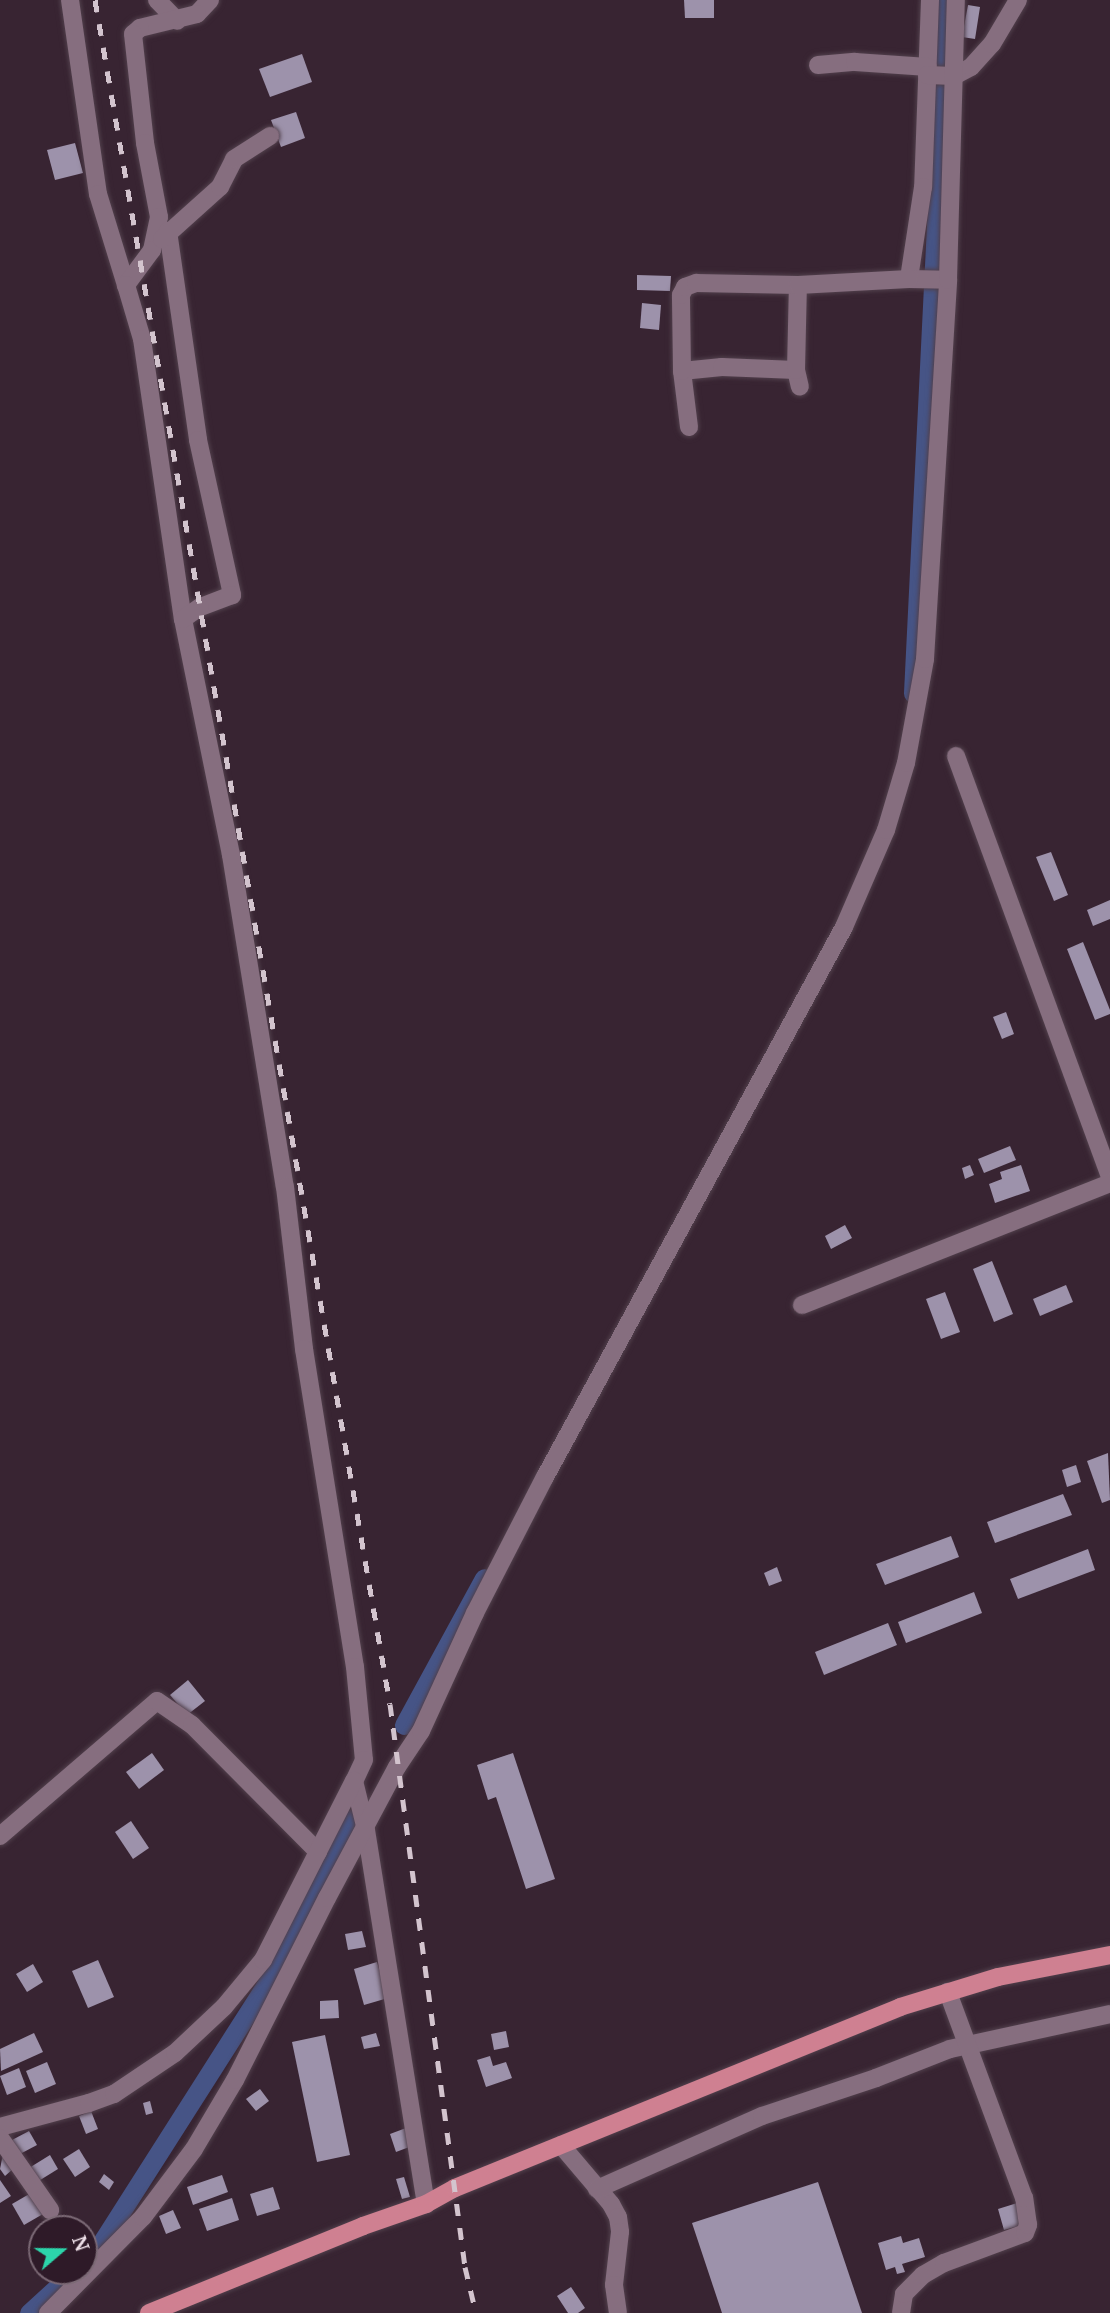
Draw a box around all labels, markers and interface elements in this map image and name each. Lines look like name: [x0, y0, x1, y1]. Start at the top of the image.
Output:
north arrow: [28, 2215, 98, 2285]
text: N: [66, 2232, 96, 2255]

